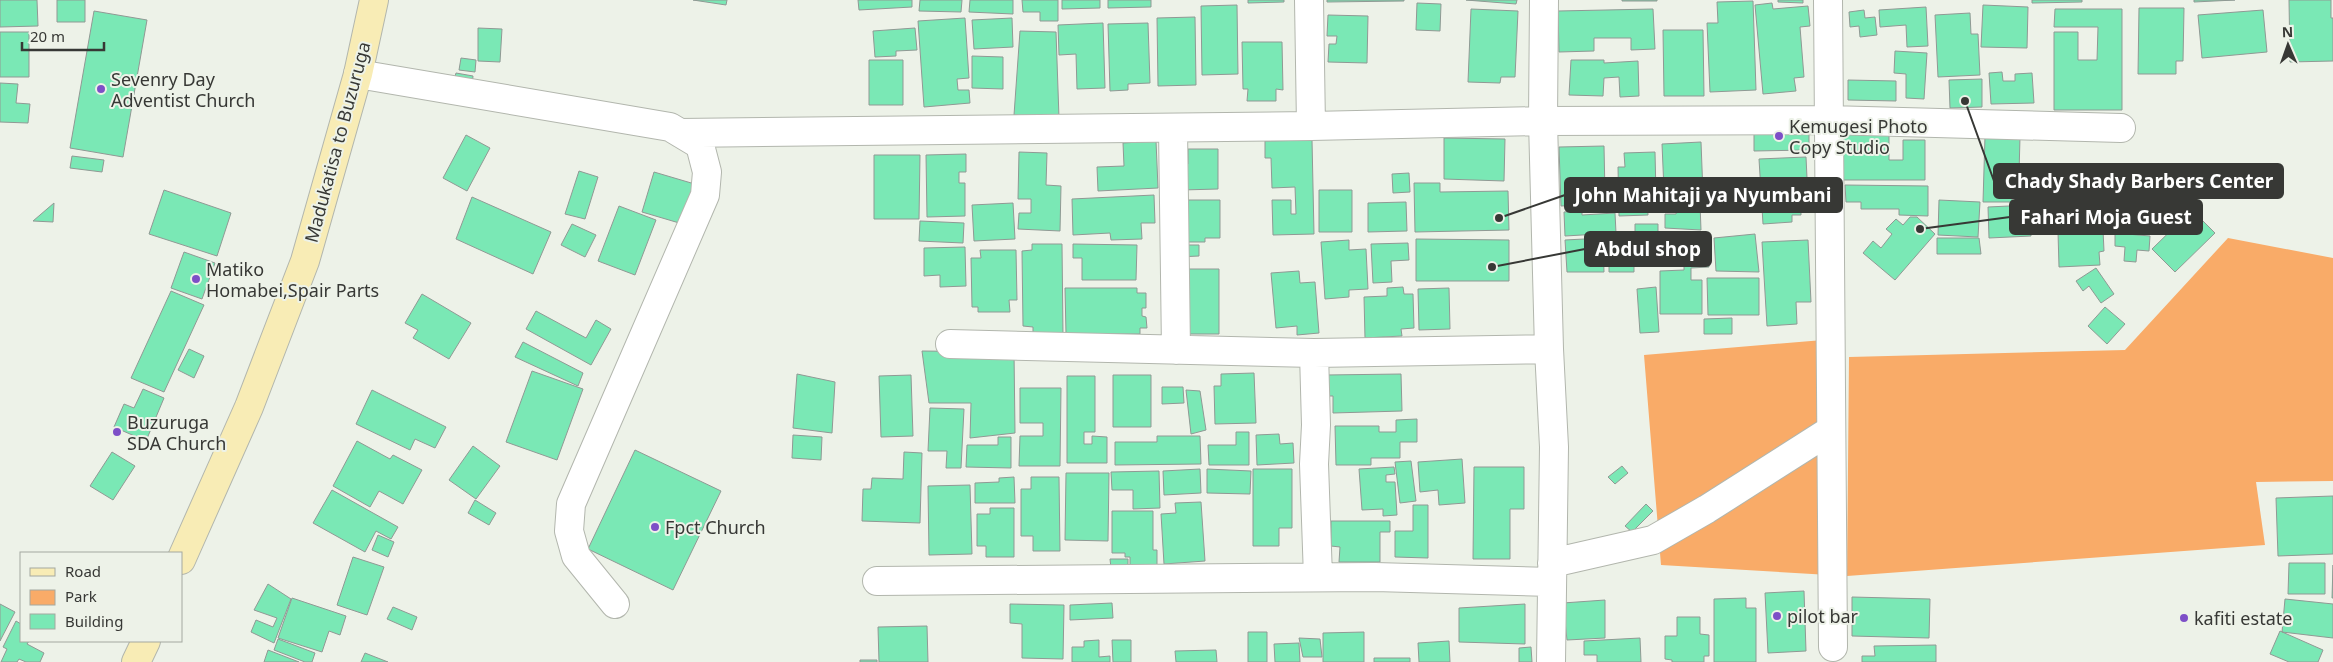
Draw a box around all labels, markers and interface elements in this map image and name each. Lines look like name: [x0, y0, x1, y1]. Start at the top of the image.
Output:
scale bar: [22, 20, 105, 52]
north arrow: [2263, 20, 2313, 70]
text: N: [2282, 22, 2294, 41]
text: 20 m: [30, 26, 65, 46]
street label: Madukatisa to Buzuruga: [299, 39, 375, 245]
place label: Sevenry Day Adventist Church: [111, 67, 255, 112]
marker: Sevenry Day Adventist Church: [95, 83, 107, 95]
place label: Kemugesi Photo Copy Studio: [1789, 114, 1928, 159]
marker: Kemugesi Photo Copy Studio: [1773, 130, 1785, 142]
callout: Chady Shady Barbers Center: [1994, 164, 2283, 198]
text: Chady Shady Barbers Center: [2005, 168, 2274, 194]
callout: John Mahitaji ya Nyumbani: [1565, 178, 1842, 212]
text: John Mahitaji ya Nyumbani: [1573, 182, 1831, 208]
callout: Fahari Moja Guest: [2010, 200, 2202, 234]
text: Fahari Moja Guest: [2020, 204, 2192, 230]
callout: Abdul shop: [1585, 232, 1711, 266]
text: Abdul shop: [1595, 236, 1701, 262]
place label: Matiko Homabei,Spair Parts: [206, 257, 379, 302]
marker: Matiko Homabei,Spair Parts: [190, 273, 202, 285]
place label: Buzuruga SDA Church: [127, 410, 226, 455]
marker: Buzuruga SDA Church: [111, 426, 123, 438]
place label: Fpct Church: [665, 515, 766, 539]
marker: Fpct Church: [649, 521, 661, 533]
legend: [20, 552, 182, 642]
text: Road: [65, 561, 101, 581]
text: Park: [65, 586, 97, 606]
place label: pilot bar: [1787, 604, 1859, 628]
place label: kafiti estate: [2194, 606, 2292, 630]
marker: pilot bar: [1771, 610, 1783, 622]
text: Building: [65, 611, 123, 631]
marker: kafiti estate: [2178, 612, 2190, 624]

